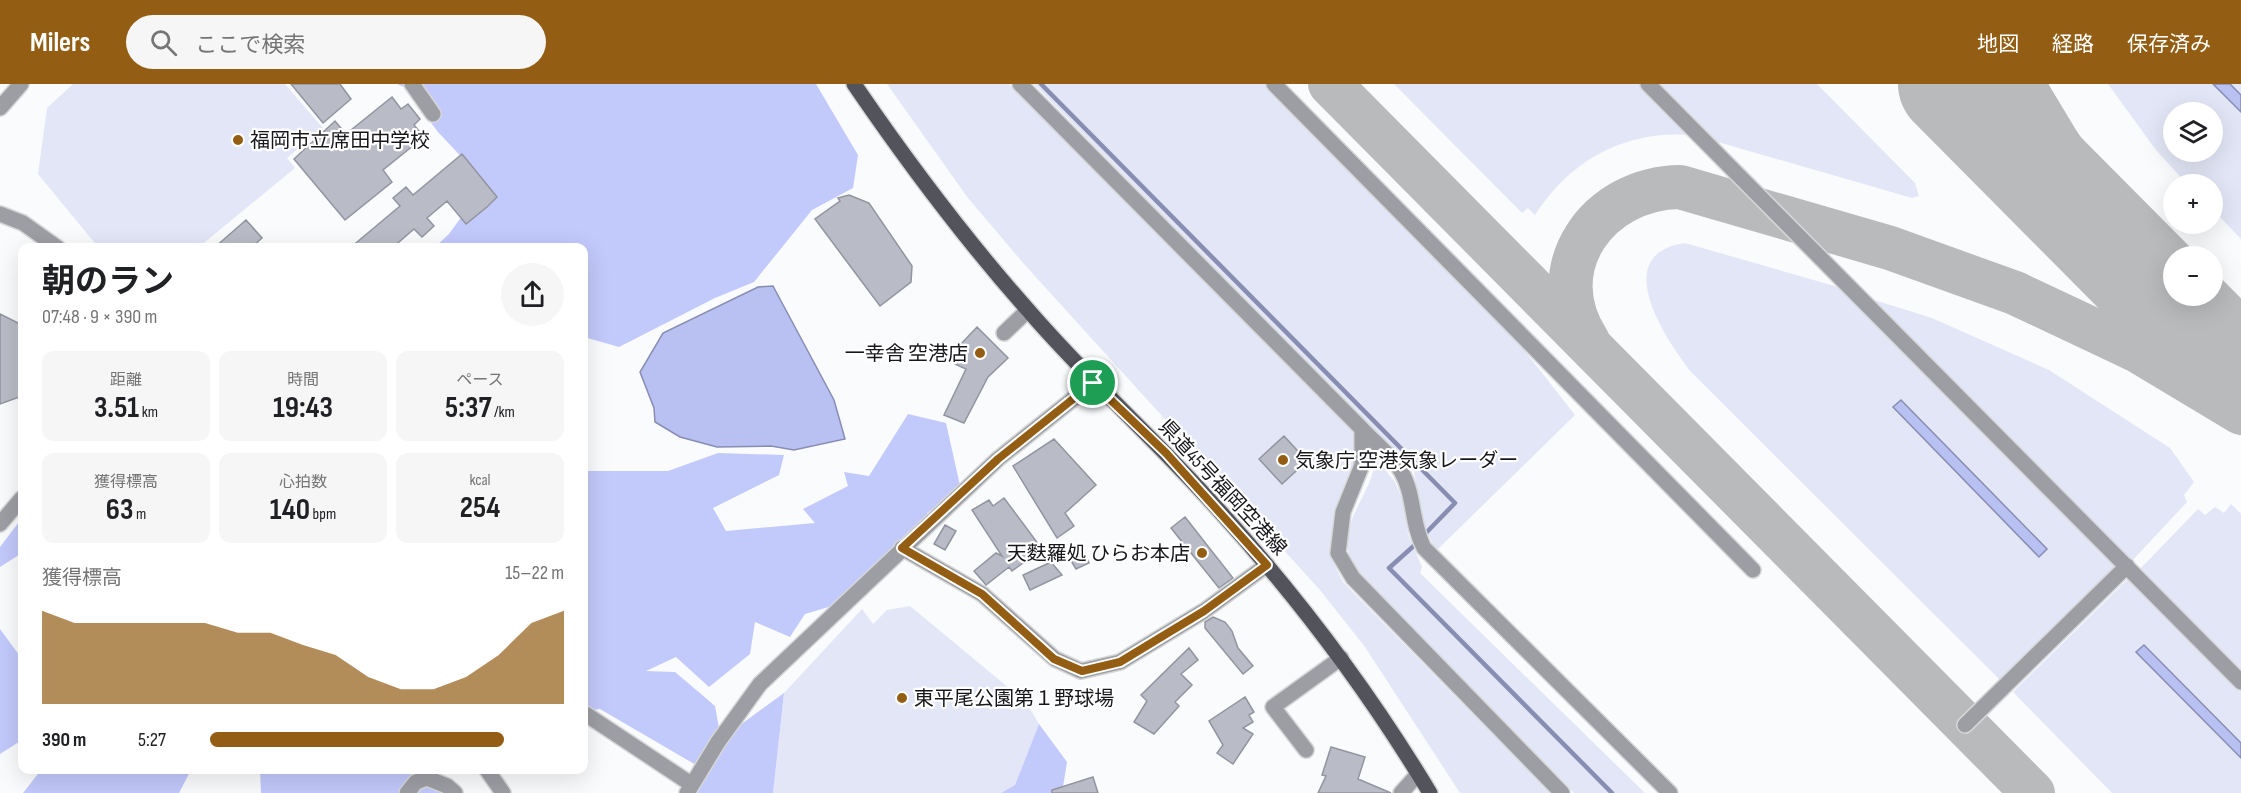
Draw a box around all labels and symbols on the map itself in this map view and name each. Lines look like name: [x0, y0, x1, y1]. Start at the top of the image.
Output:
place label: 福岡市立席田中学校: [250, 129, 430, 153]
marker: 福岡市立席田中学校: [231, 133, 245, 147]
place label: 一幸舎 空港店: [845, 342, 968, 366]
marker: 一幸舎 空港店: [973, 346, 987, 360]
pin: [1067, 357, 1118, 408]
street label: 県道45号福岡空港線: [1153, 415, 1291, 560]
place label: 気象庁 空港気象レーダー: [1295, 449, 1518, 473]
marker: 気象庁 空港気象レーダー: [1276, 453, 1290, 467]
place label: 天麩羅処 ひらお本店: [1007, 542, 1190, 566]
marker: 天麩羅処 ひらお本店: [1195, 546, 1209, 560]
place label: 東平尾公園第１野球場: [914, 687, 1114, 711]
marker: 東平尾公園第１野球場: [895, 691, 909, 705]

